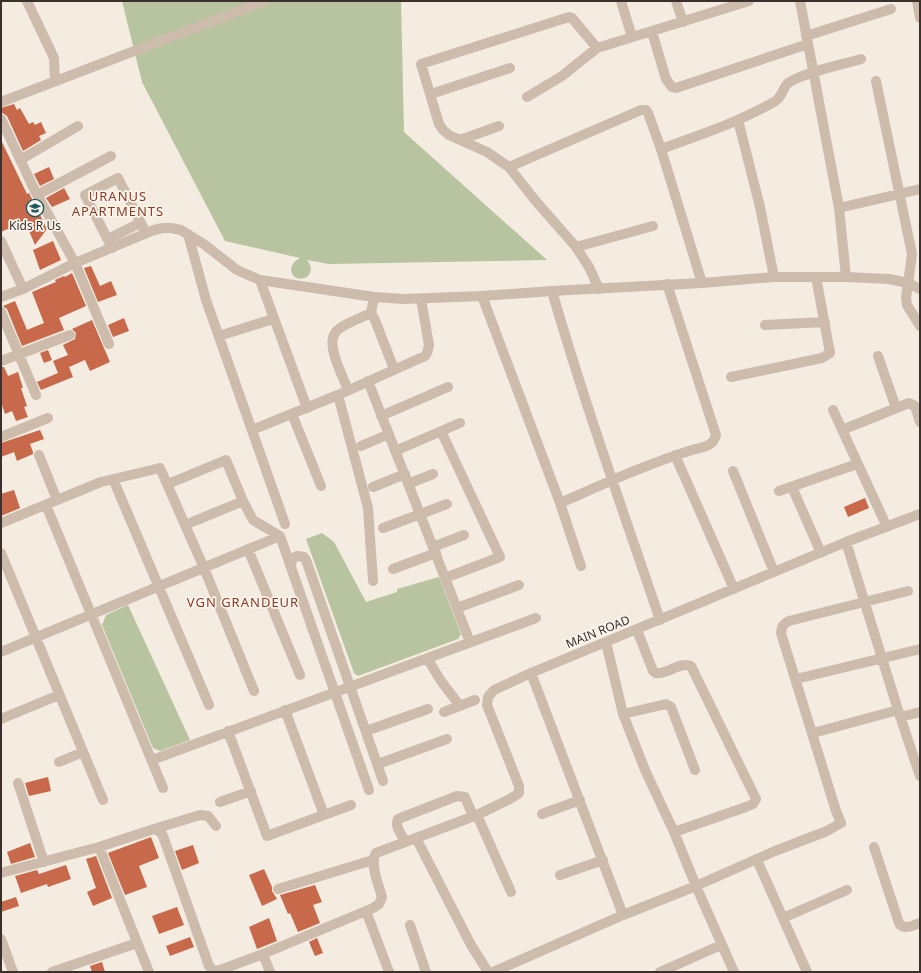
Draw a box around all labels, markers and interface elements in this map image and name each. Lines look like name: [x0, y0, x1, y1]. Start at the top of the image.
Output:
district label: URANUS APARTMENTS: [72, 187, 164, 220]
school or university icon: Kids R Us: [25, 198, 45, 218]
place label: Kids R Us: [9, 217, 61, 234]
district label: VGN GRANDEUR: [187, 593, 299, 611]
street label: MAIN ROAD: [563, 611, 633, 652]

